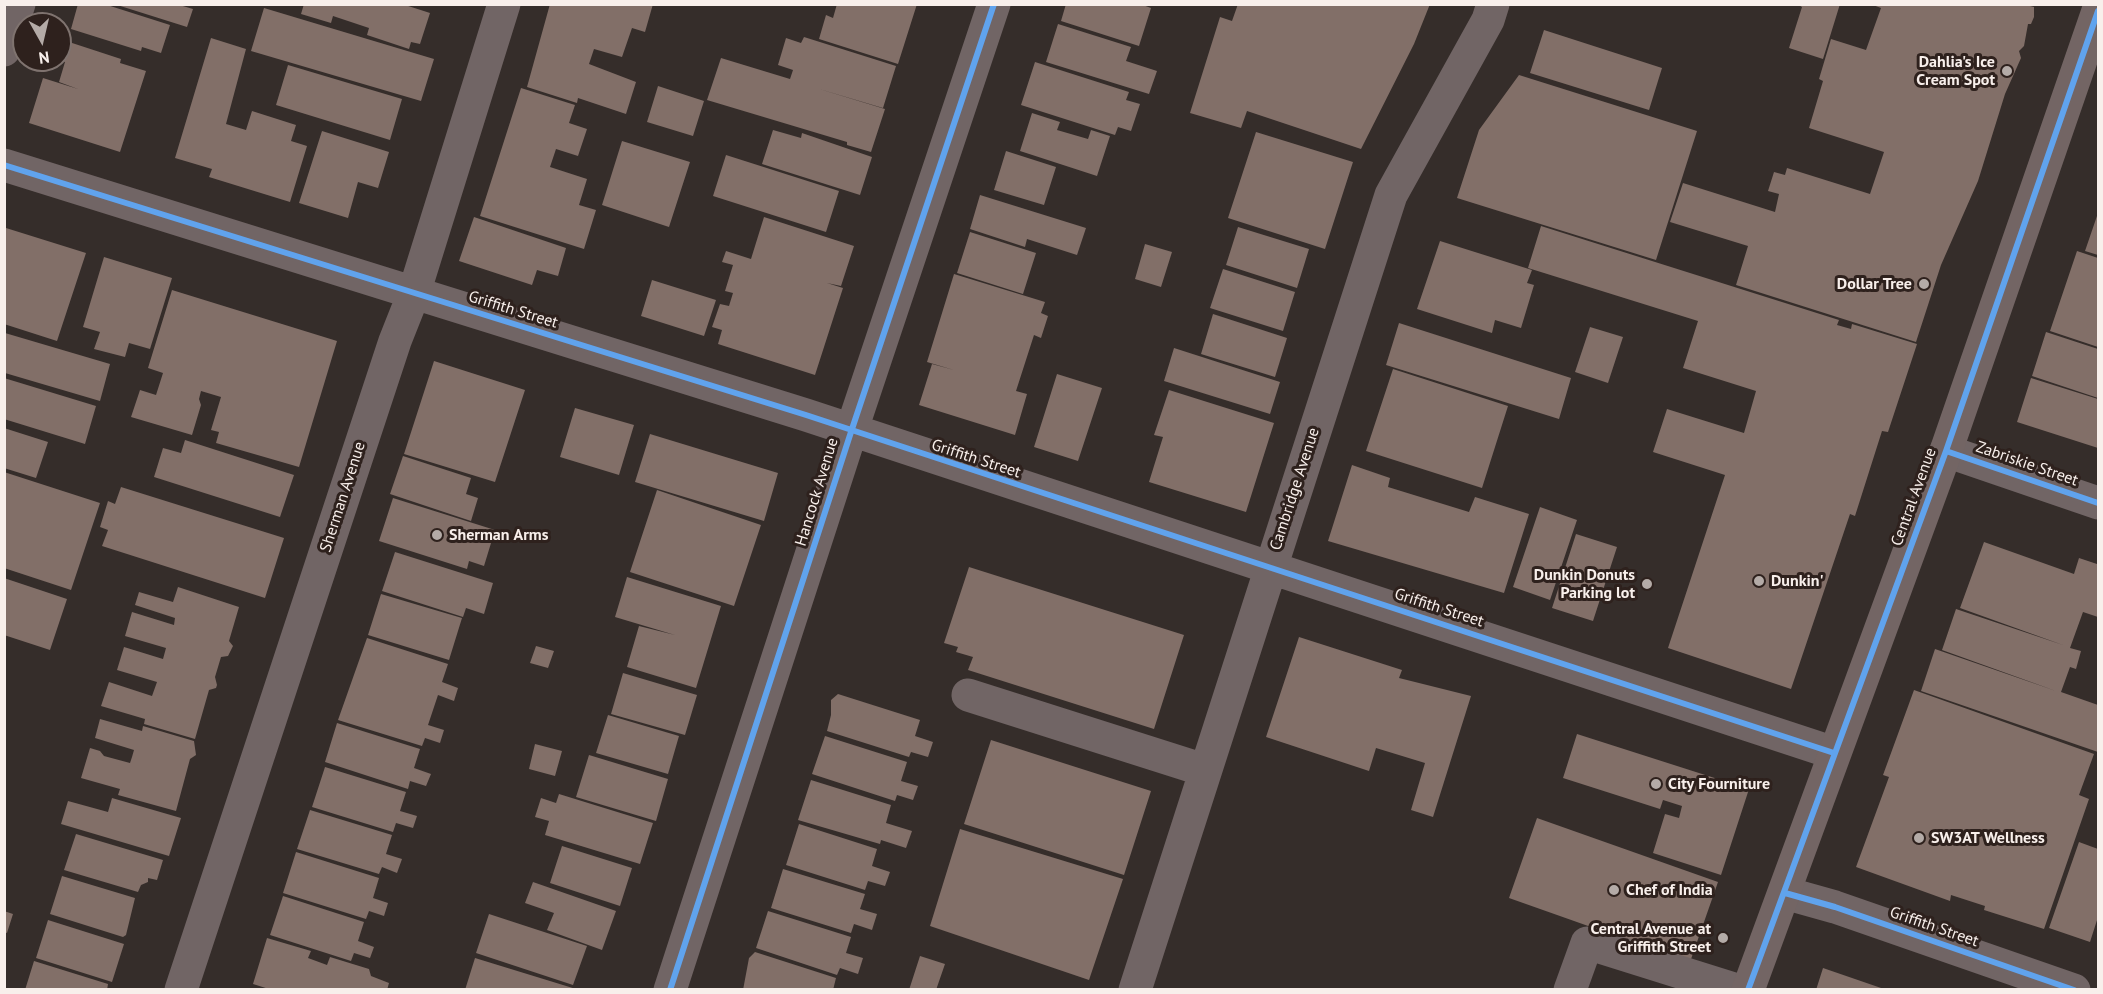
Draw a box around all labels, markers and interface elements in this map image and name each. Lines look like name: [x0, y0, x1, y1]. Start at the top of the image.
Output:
north arrow: [12, 12, 72, 72]
text: N: [38, 47, 51, 68]
place label: Dahlia's Ice Cream Spot: [1916, 52, 1995, 90]
marker: Dahlia's Ice Cream Spot: [2000, 64, 2014, 78]
place label: Dollar Tree: [1837, 274, 1912, 294]
marker: Dollar Tree: [1917, 277, 1931, 291]
street label: Griffith Street: [466, 287, 560, 333]
street label: Cambridge Avenue: [1266, 425, 1324, 553]
street label: Hancock Avenue: [791, 436, 843, 548]
street label: Griffith Street: [929, 436, 1023, 482]
street label: Zabriskie Street: [1973, 438, 2081, 490]
street label: Sherman Avenue: [316, 439, 370, 555]
street label: Central Avenue: [1887, 445, 1941, 549]
place label: Sherman Arms: [449, 525, 548, 545]
marker: Sherman Arms: [430, 528, 444, 542]
place label: Dunkin Donuts Parking lot: [1534, 565, 1635, 603]
place label: Dunkin': [1771, 571, 1824, 591]
marker: Dunkin': [1752, 574, 1766, 588]
marker: Dunkin Donuts Parking lot: [1640, 577, 1654, 591]
street label: Griffith Street: [1392, 585, 1486, 631]
place label: City Fourniture: [1668, 774, 1770, 794]
marker: City Fourniture: [1649, 777, 1663, 791]
place label: SW3AT Wellness: [1931, 828, 2045, 848]
marker: SW3AT Wellness: [1912, 831, 1926, 845]
place label: Chef of India: [1626, 880, 1713, 900]
marker: Chef of India: [1607, 883, 1621, 897]
street label: Griffith Street: [1887, 903, 1981, 951]
place label: Central Avenue at Griffith Street: [1590, 919, 1711, 957]
marker: Central Avenue at Griffith Street: [1716, 931, 1730, 945]

